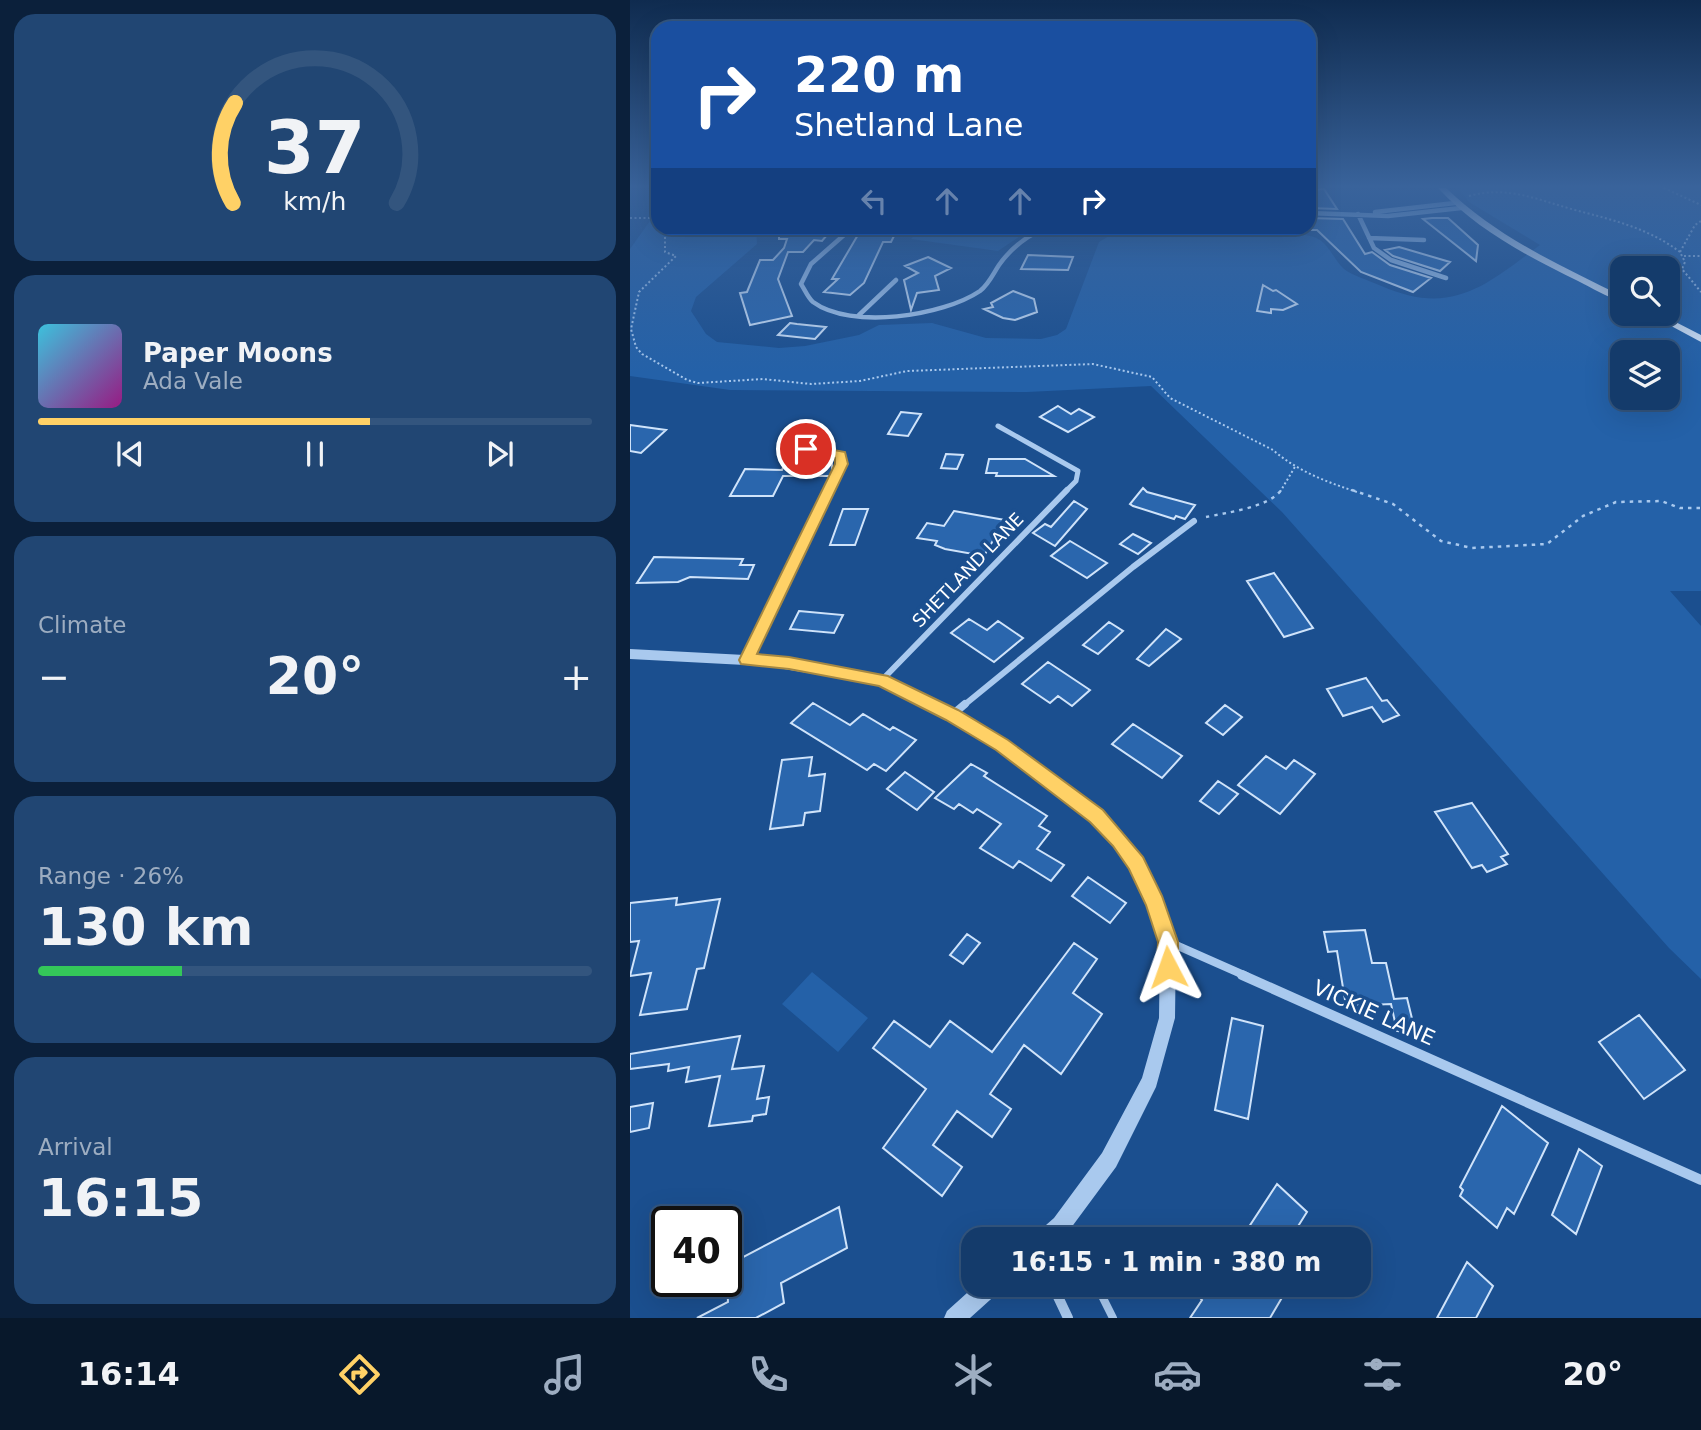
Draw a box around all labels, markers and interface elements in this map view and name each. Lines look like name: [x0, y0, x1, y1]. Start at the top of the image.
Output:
text: 220 m: [794, 47, 964, 104]
icon: right: [679, 49, 770, 140]
text: 37: [264, 106, 366, 191]
text: Shetland Lane: [794, 106, 1024, 144]
icon: left: [855, 182, 893, 220]
icon: ahead: [928, 182, 966, 220]
icon: ahead: [1001, 182, 1039, 220]
icon: right: [1074, 182, 1112, 220]
text: km/h: [283, 187, 347, 216]
map controls: [1610, 256, 1680, 410]
button: search: [1610, 256, 1680, 326]
text: Paper Moons: [143, 338, 333, 368]
button: layers: [1610, 340, 1680, 410]
text: Ada Vale: [143, 368, 243, 394]
pin: [776, 419, 836, 479]
icon: arrive: [787, 430, 825, 468]
icon: previous: [111, 435, 149, 473]
icon: pause: [296, 435, 334, 473]
icon: next: [481, 435, 519, 473]
street label: SHETLAND LANE: [908, 508, 1028, 631]
text: Climate: [38, 612, 127, 638]
text: 20°: [266, 646, 364, 706]
text: −: [38, 655, 70, 699]
text: +: [560, 655, 592, 699]
text: Range · 26%: [38, 863, 184, 889]
text: 130 km: [38, 897, 253, 957]
position arrow: [1131, 930, 1205, 1004]
street label: VICKIE LANE: [1309, 975, 1439, 1051]
text: Arrival: [38, 1134, 113, 1160]
text: 16:15: [38, 1168, 204, 1228]
speed limit sign: 40: [651, 1206, 742, 1297]
text: 16:15 · 1 min · 380 m: [1011, 1247, 1321, 1277]
icon: directions: [335, 1350, 384, 1399]
icon: music: [540, 1350, 589, 1399]
icon: phone: [744, 1350, 793, 1399]
icon: climate: [949, 1350, 998, 1399]
icon: car: [1153, 1350, 1202, 1399]
icon: filters: [1358, 1350, 1407, 1399]
text: 16:14: [78, 1355, 180, 1393]
text: 20°: [1563, 1355, 1623, 1393]

